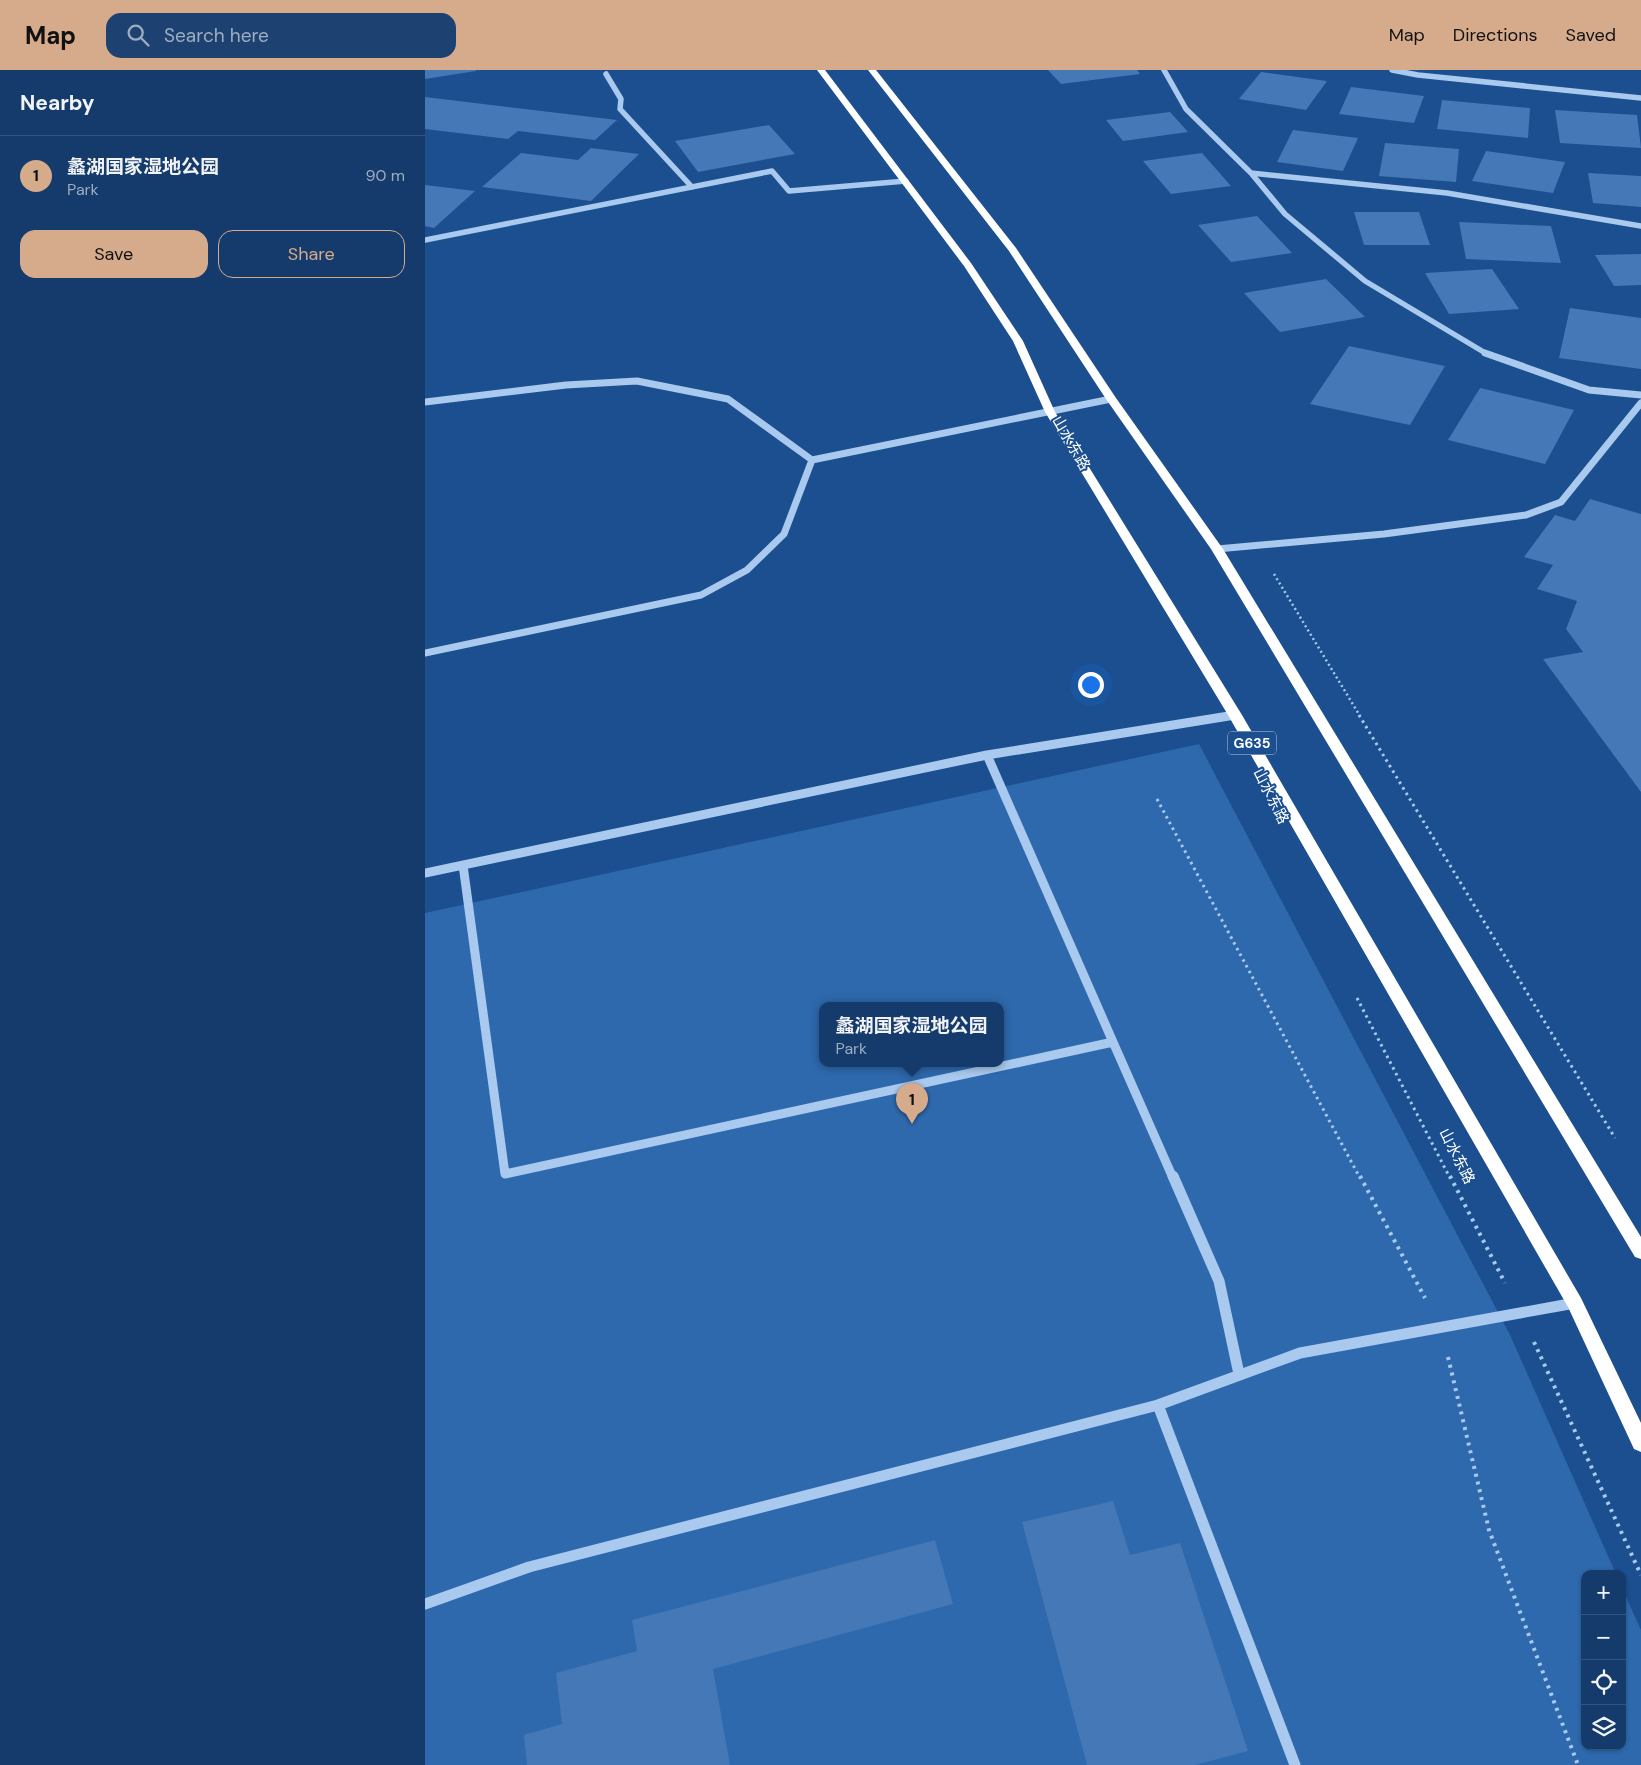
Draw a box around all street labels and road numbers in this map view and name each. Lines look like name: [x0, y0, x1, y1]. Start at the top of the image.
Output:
street label: 山水东路: [1047, 412, 1095, 474]
road number: G635: [1228, 731, 1276, 754]
street label: 山水东路: [1248, 765, 1294, 827]
street label: 山水东路: [1434, 1125, 1480, 1187]

